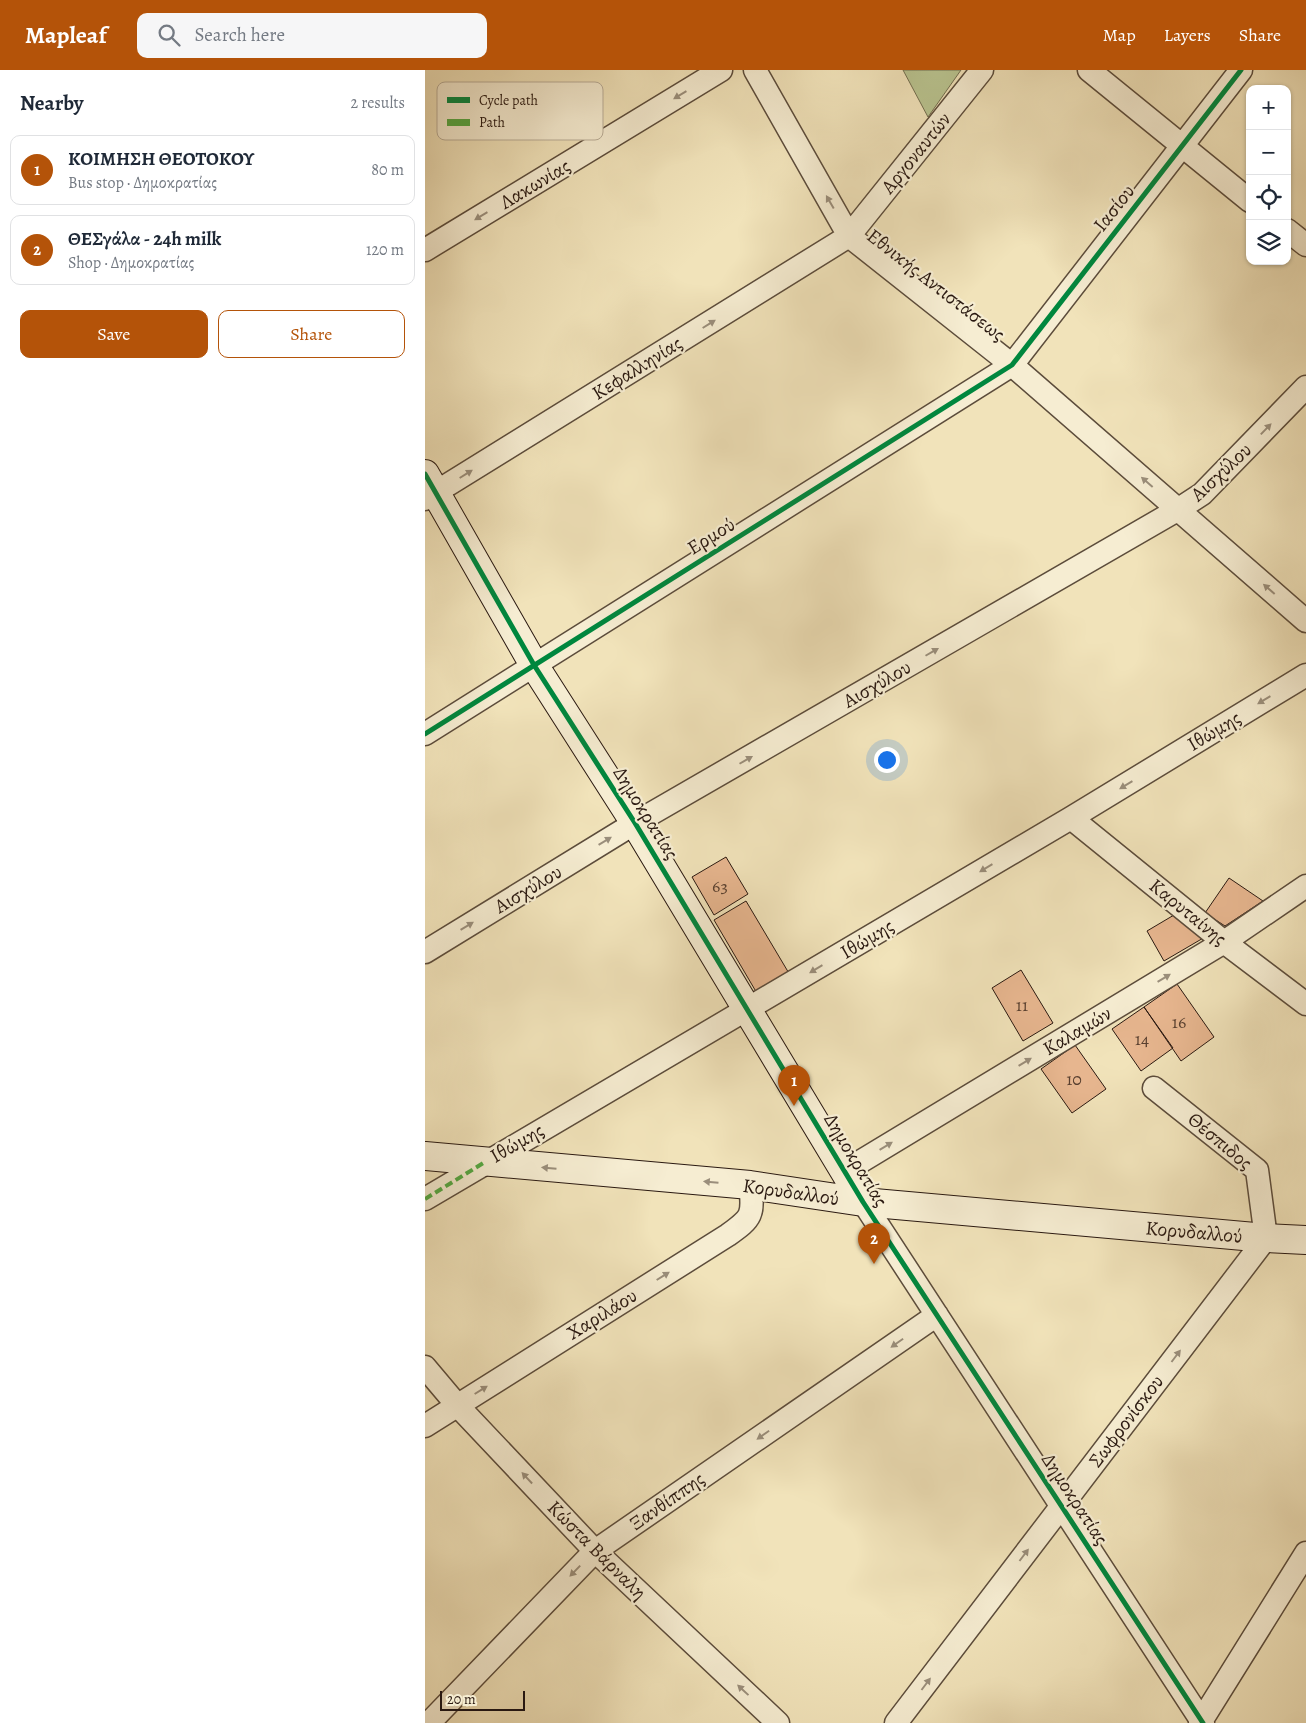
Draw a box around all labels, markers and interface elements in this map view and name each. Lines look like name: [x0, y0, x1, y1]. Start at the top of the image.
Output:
search box: [137, 13, 487, 58]
text: Mapleaf: [25, 19, 107, 51]
icon: search: [155, 21, 183, 49]
text: Search here: [195, 22, 285, 48]
text: Map: [1103, 23, 1136, 47]
text: Layers: [1164, 23, 1211, 47]
text: Share: [1239, 23, 1281, 47]
legend: [437, 82, 603, 140]
map controls: [1246, 85, 1291, 265]
button: +: [1246, 85, 1291, 130]
text: Nearby: [20, 89, 83, 117]
text: Cycle path: [479, 91, 539, 110]
one-way arrow: [673, 91, 686, 100]
text: 2 results: [350, 92, 405, 114]
street label: Αργοναυτών: [874, 107, 957, 200]
text: Path: [479, 113, 506, 132]
button: −: [1246, 130, 1291, 175]
text: ΚΟΙΜΗΣΗ ΘΕΟΤΟΚΟΥ: [68, 146, 254, 172]
street label: Λακωνίας: [494, 152, 575, 216]
text: 1: [34, 159, 40, 181]
text: 80 m: [371, 159, 404, 181]
text: Bus stop · Δημοκρατίας: [68, 172, 217, 194]
button: locate: [1246, 175, 1291, 220]
street label: Ιασίου: [1087, 179, 1141, 237]
one-way arrow: [826, 195, 834, 210]
one-way arrow: [475, 212, 488, 221]
button: layers: [1246, 220, 1291, 265]
street label: Εθνικής Αντιστάσεως: [861, 222, 1011, 348]
text: ΘΕΣγάλα - 24h milk: [68, 226, 221, 252]
text: 2: [33, 239, 41, 261]
text: 120 m: [366, 239, 404, 261]
text: Shop · Δημοκρατίας: [68, 252, 194, 274]
button: Save: [20, 310, 208, 358]
button: Share: [218, 310, 405, 358]
one-way arrow: [702, 319, 715, 328]
street label: Κεφαλληνίας: [587, 330, 687, 406]
one-way arrow: [1260, 423, 1272, 435]
street label: Αισχύλου: [1184, 437, 1257, 508]
one-way arrow: [460, 469, 473, 478]
one-way arrow: [1141, 476, 1154, 487]
street label: Ερμού: [682, 511, 740, 561]
one-way arrow: [1264, 583, 1276, 595]
one-way arrow: [925, 648, 938, 657]
street label: Αισχύλου: [837, 654, 916, 715]
one-way arrow: [1258, 696, 1271, 705]
street label: Ιθώμης: [1182, 704, 1246, 758]
your location: [874, 747, 900, 773]
one-way arrow: [739, 755, 752, 764]
street label: Δημοκρατίας: [607, 762, 685, 864]
one-way arrow: [1119, 780, 1132, 789]
one-way arrow: [599, 837, 612, 846]
street label: Αισχύλου: [488, 858, 567, 920]
one-way arrow: [980, 864, 993, 873]
street label: Καρυταίνης: [1143, 872, 1233, 952]
house number: 63: [712, 874, 728, 898]
street label: Ιθώμης: [835, 912, 899, 966]
one-way arrow: [460, 922, 473, 931]
one-way arrow: [810, 964, 823, 973]
one-way arrow: [1158, 973, 1171, 982]
house number: 11: [1016, 993, 1028, 1017]
street label: Καλαμών: [1038, 1000, 1116, 1062]
house number: 16: [1172, 1010, 1186, 1034]
house number: 14: [1135, 1027, 1149, 1051]
one-way arrow: [1019, 1057, 1032, 1066]
pin: 1: [778, 1065, 810, 1106]
house number: 10: [1066, 1067, 1082, 1091]
street label: Θέσπιδος: [1182, 1106, 1258, 1176]
street label: Δημοκρατίας: [818, 1108, 894, 1212]
street label: Ιθώμης: [485, 1117, 549, 1169]
one-way arrow: [880, 1141, 893, 1151]
one-way arrow: [541, 1163, 557, 1171]
street label: Κορυδαλλού: [741, 1172, 841, 1212]
one-way arrow: [702, 1178, 718, 1186]
street label: Κορυδαλλού: [1145, 1214, 1243, 1250]
pin: 2: [858, 1223, 890, 1264]
one-way arrow: [657, 1271, 670, 1281]
street label: Χαριλάου: [562, 1282, 642, 1346]
one-way arrow: [890, 1338, 904, 1348]
one-way arrow: [1170, 1350, 1181, 1363]
street label: Σωφρονίσκου: [1082, 1369, 1170, 1473]
one-way arrow: [474, 1386, 488, 1395]
one-way arrow: [756, 1430, 770, 1440]
street label: Δημοκρατίας: [1035, 1448, 1115, 1550]
street label: Ξανθίππης: [624, 1465, 710, 1537]
one-way arrow: [521, 1472, 533, 1484]
street label: Κώστα Βάρναλη: [541, 1494, 653, 1606]
one-way arrow: [1019, 1548, 1029, 1562]
one-way arrow: [569, 1565, 581, 1577]
one-way arrow: [920, 1678, 931, 1691]
one-way arrow: [737, 1684, 749, 1696]
scale bar: [440, 1688, 525, 1711]
text: 20 m: [447, 1690, 476, 1709]

